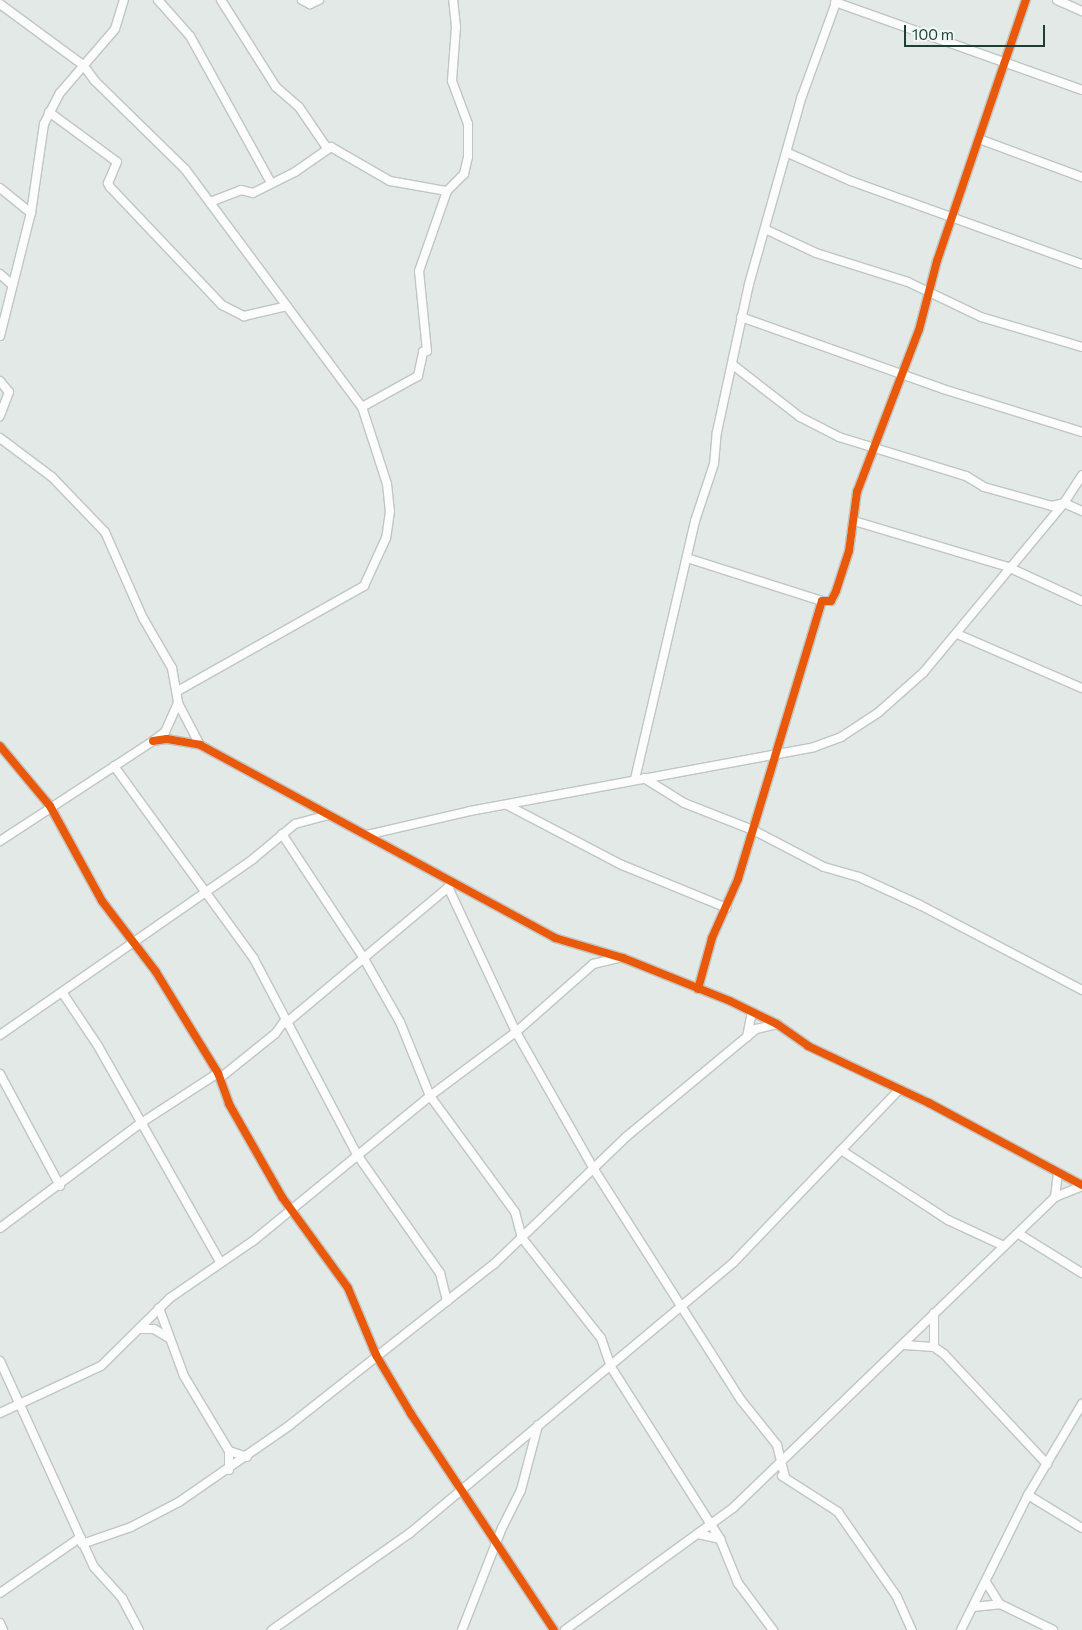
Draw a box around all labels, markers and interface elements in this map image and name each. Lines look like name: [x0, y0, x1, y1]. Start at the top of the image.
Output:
scale bar: [907, 15, 1048, 47]
text: 100 m: [912, 25, 954, 43]

